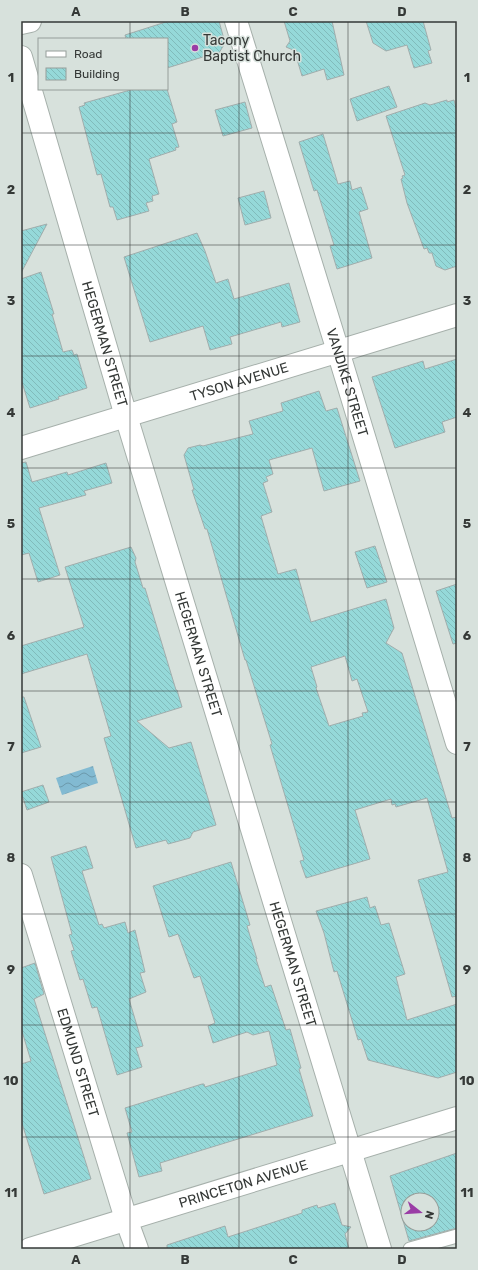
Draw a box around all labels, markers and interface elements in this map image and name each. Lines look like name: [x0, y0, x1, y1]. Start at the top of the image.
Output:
text: A: [71, 4, 81, 19]
text: B: [180, 4, 190, 19]
text: C: [288, 4, 298, 19]
text: D: [397, 4, 407, 19]
place label: Tacony Baptist Church: [203, 32, 301, 65]
legend: [38, 38, 168, 90]
marker: Tacony Baptist Church: [190, 43, 200, 53]
text: Road: [74, 47, 102, 61]
text: Building: [74, 67, 120, 81]
text: 1: [8, 70, 14, 85]
text: 1: [464, 70, 470, 85]
text: 2: [7, 182, 15, 197]
text: 2: [463, 182, 471, 197]
street label: HEGERMAN STREET: [78, 279, 131, 409]
text: 3: [7, 293, 16, 308]
text: 3: [463, 293, 472, 308]
street label: VANDIKE STREET: [322, 326, 371, 439]
street label: TYSON AVENUE: [188, 359, 291, 405]
text: 4: [7, 405, 16, 420]
text: 4: [463, 405, 472, 420]
text: 5: [7, 516, 15, 531]
text: 5: [463, 516, 471, 531]
street label: HEGERMAN STREET: [171, 590, 225, 719]
text: 6: [7, 628, 16, 643]
text: 6: [463, 628, 472, 643]
text: 7: [7, 739, 15, 754]
text: 7: [463, 739, 471, 754]
text: 8: [7, 850, 16, 865]
text: 8: [463, 850, 472, 865]
street label: HEGERMAN STREET: [266, 899, 320, 1029]
text: 9: [7, 962, 15, 977]
text: 9: [463, 962, 471, 977]
street label: EDMUND STREET: [53, 1006, 102, 1119]
text: 10: [3, 1073, 19, 1088]
text: 10: [459, 1073, 475, 1088]
street label: PRINCETON AVENUE: [177, 1156, 310, 1212]
text: 11: [5, 1185, 17, 1200]
text: 11: [461, 1185, 473, 1200]
north arrow: [400, 1192, 440, 1232]
text: N: [422, 1209, 436, 1221]
text: A: [71, 1252, 81, 1267]
text: B: [180, 1252, 190, 1267]
text: C: [288, 1252, 298, 1267]
text: D: [397, 1252, 407, 1267]

